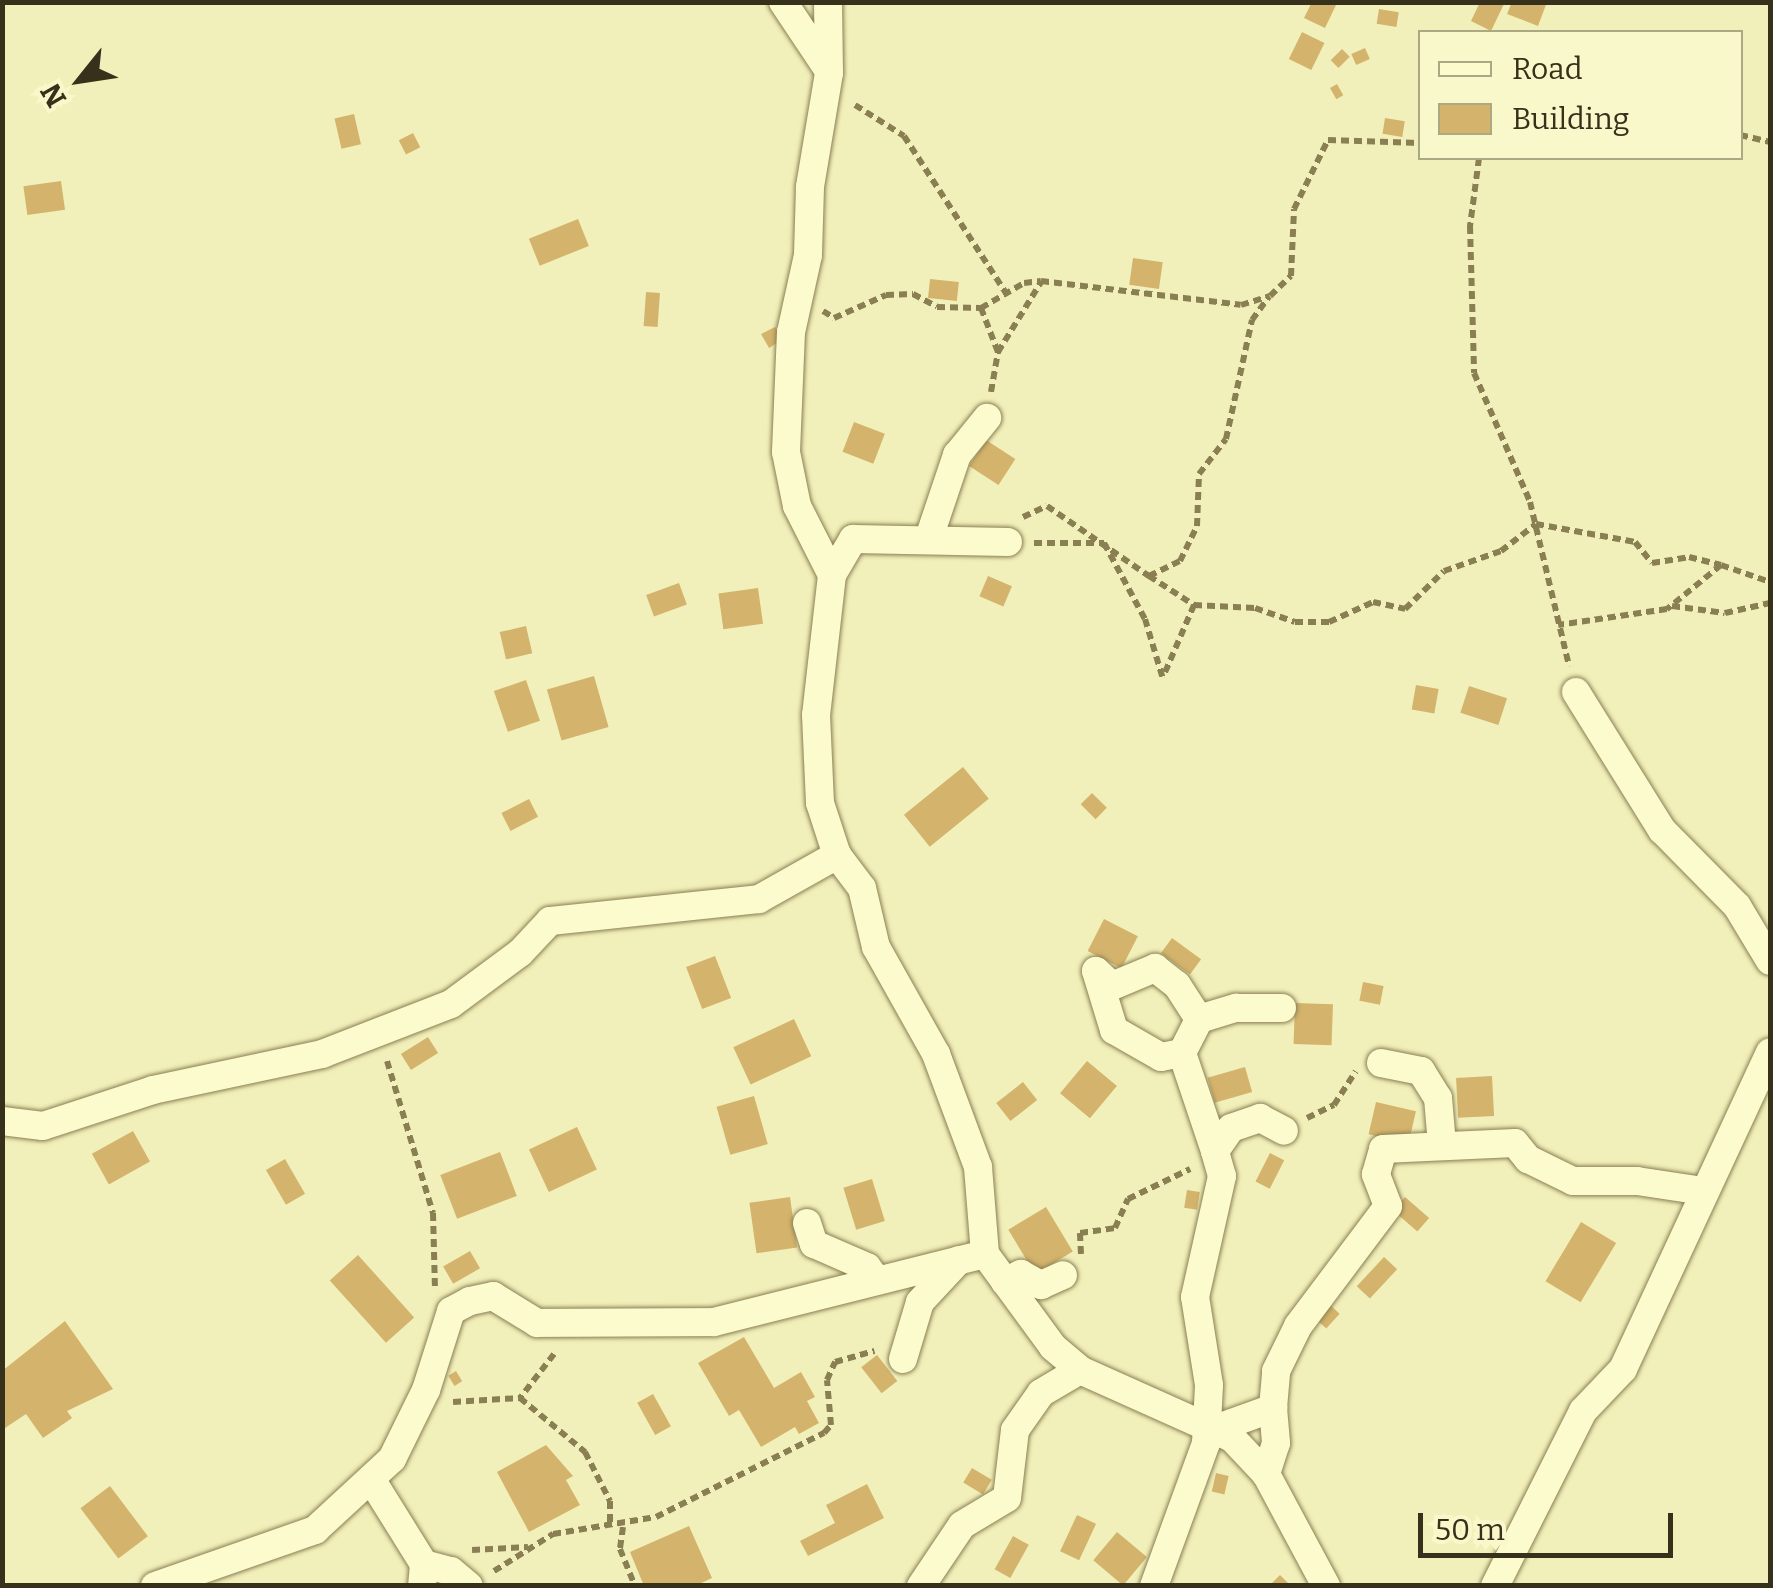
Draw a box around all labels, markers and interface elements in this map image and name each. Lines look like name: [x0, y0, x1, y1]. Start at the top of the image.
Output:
north arrow: [30, 30, 130, 130]
legend: [1418, 30, 1743, 160]
text: Road: [1512, 51, 1583, 87]
text: N: [34, 78, 73, 113]
text: Building: [1512, 101, 1630, 137]
scale bar: [1423, 1493, 1678, 1555]
text: 50 m: [1435, 1512, 1505, 1548]

